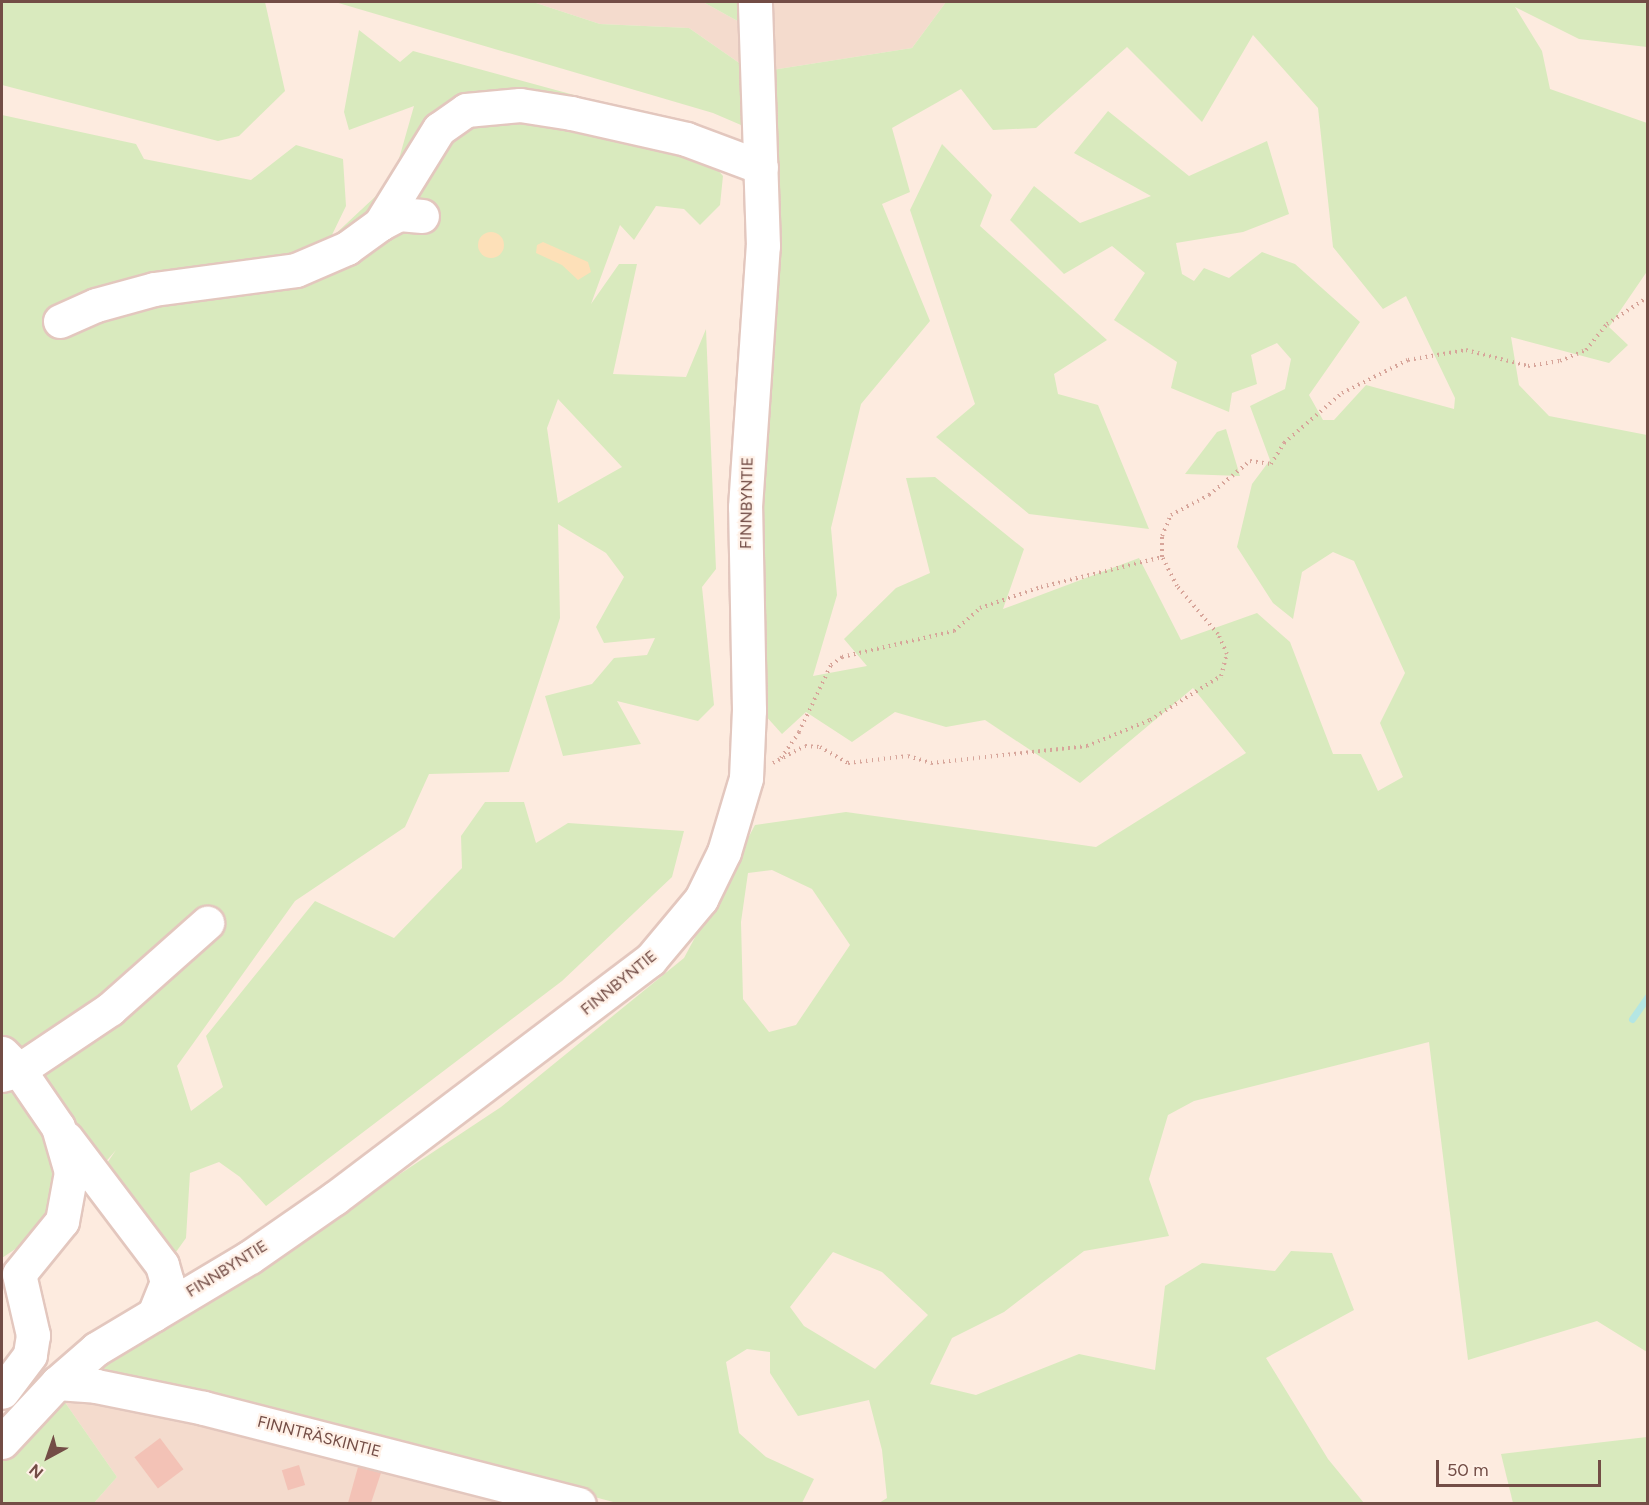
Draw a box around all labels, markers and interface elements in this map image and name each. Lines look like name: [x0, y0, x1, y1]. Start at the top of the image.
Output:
street label: FINNBYNTIE: [737, 457, 757, 549]
street label: FINNBYNTIE: [577, 947, 661, 1019]
street label: FINNBYNTIE: [183, 1236, 271, 1302]
street label: FINNTRÄSKINTIE: [255, 1412, 383, 1462]
north arrow: [18, 1427, 78, 1487]
scale bar: [1439, 1448, 1604, 1486]
text: 50 m: [1447, 1459, 1489, 1481]
text: N: [25, 1460, 47, 1482]

